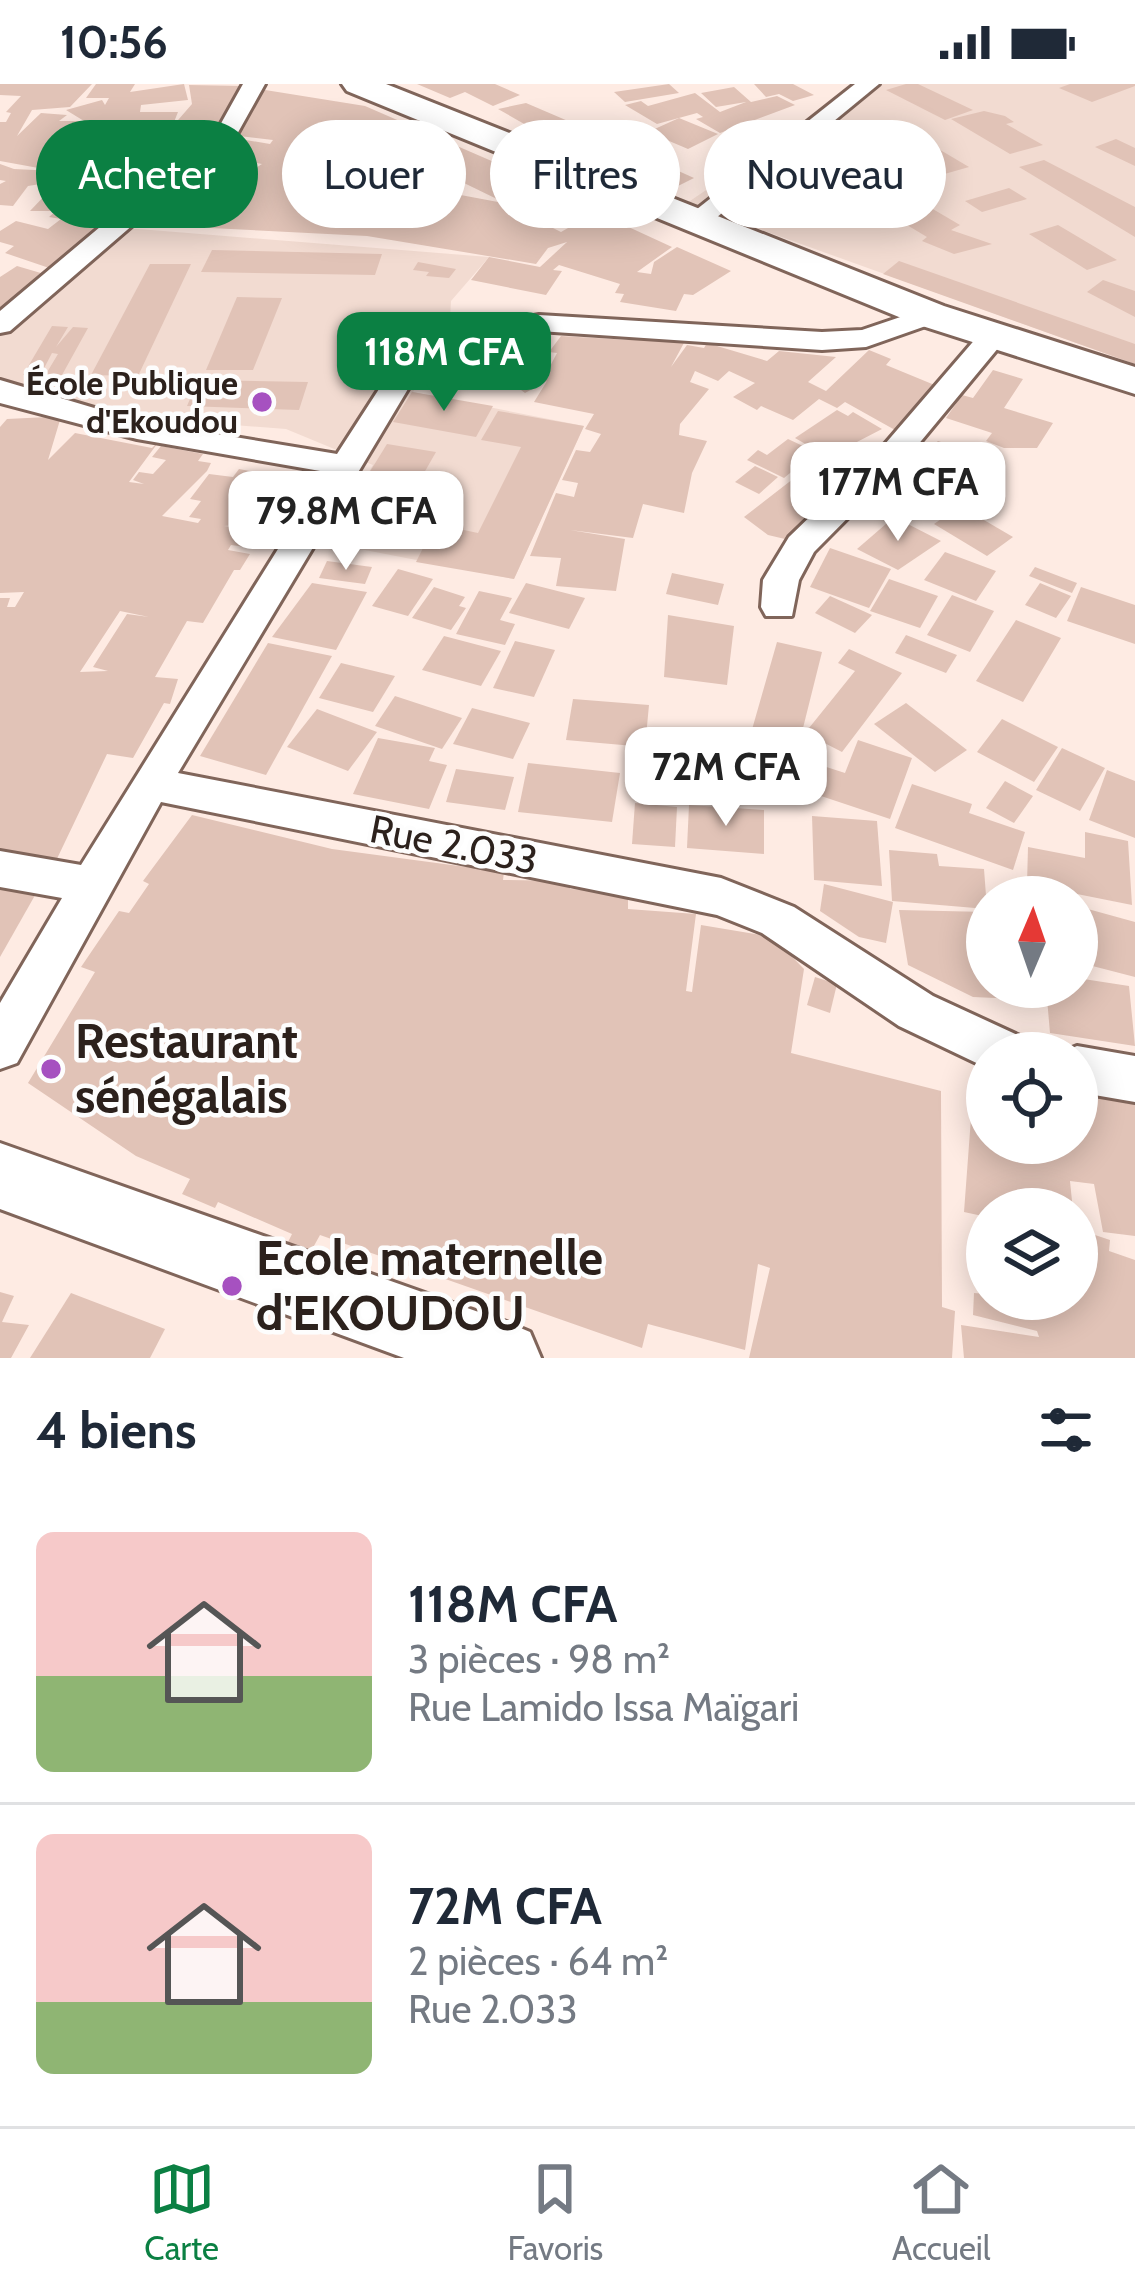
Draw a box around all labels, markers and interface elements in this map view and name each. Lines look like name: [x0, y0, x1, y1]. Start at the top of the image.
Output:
text: 10:56: [60, 15, 168, 69]
chip: Acheter: [36, 120, 258, 228]
chip: Louer: [282, 120, 466, 228]
chip: Filtres: [490, 120, 680, 228]
chip: Nouveau: [704, 120, 946, 228]
pin: 118M CFA: [320, 312, 568, 414]
text: 118M CFA: [364, 327, 524, 375]
place label: École Publique d'Ekoudou: [26, 363, 238, 441]
marker: École Publique d'Ekoudou: [249, 389, 275, 415]
pin: 177M CFA: [774, 442, 1022, 544]
text: 177M CFA: [817, 457, 979, 505]
pin: 79.8M CFA: [209, 471, 483, 573]
text: 79.8M CFA: [255, 486, 437, 534]
pin: 72M CFA: [615, 727, 837, 829]
text: 72M CFA: [652, 742, 800, 790]
street label: Rue 2.033: [366, 804, 542, 884]
north arrow: [966, 876, 1098, 1008]
map controls: [966, 876, 1098, 1320]
place label: Restaurant sénégalais: [75, 1012, 298, 1125]
button: locate: [966, 1032, 1098, 1164]
marker: Restaurant sénégalais: [38, 1056, 64, 1082]
button: layers: [966, 1188, 1098, 1320]
place label: Ecole maternelle d'EKOUDOU: [256, 1229, 603, 1342]
marker: Ecole maternelle d'EKOUDOU: [219, 1273, 245, 1299]
icon: filters: [1033, 1397, 1099, 1463]
text: 4 biens: [36, 1399, 197, 1461]
text: 118M CFA: [408, 1573, 617, 1635]
icon: home: [132, 1580, 276, 1724]
text: 3 pièces · 98 m²: [408, 1635, 670, 1683]
text: Rue Lamido Issa Maïgari: [408, 1683, 799, 1731]
text: 72M CFA: [408, 1875, 602, 1937]
icon: home: [132, 1882, 276, 2026]
text: 2 pièces · 64 m²: [408, 1937, 668, 1985]
text: Rue 2.033: [408, 1985, 578, 2033]
tab: Carte: [144, 2156, 219, 2268]
tab: Favoris: [507, 2156, 603, 2268]
tab: Accueil: [892, 2156, 991, 2268]

